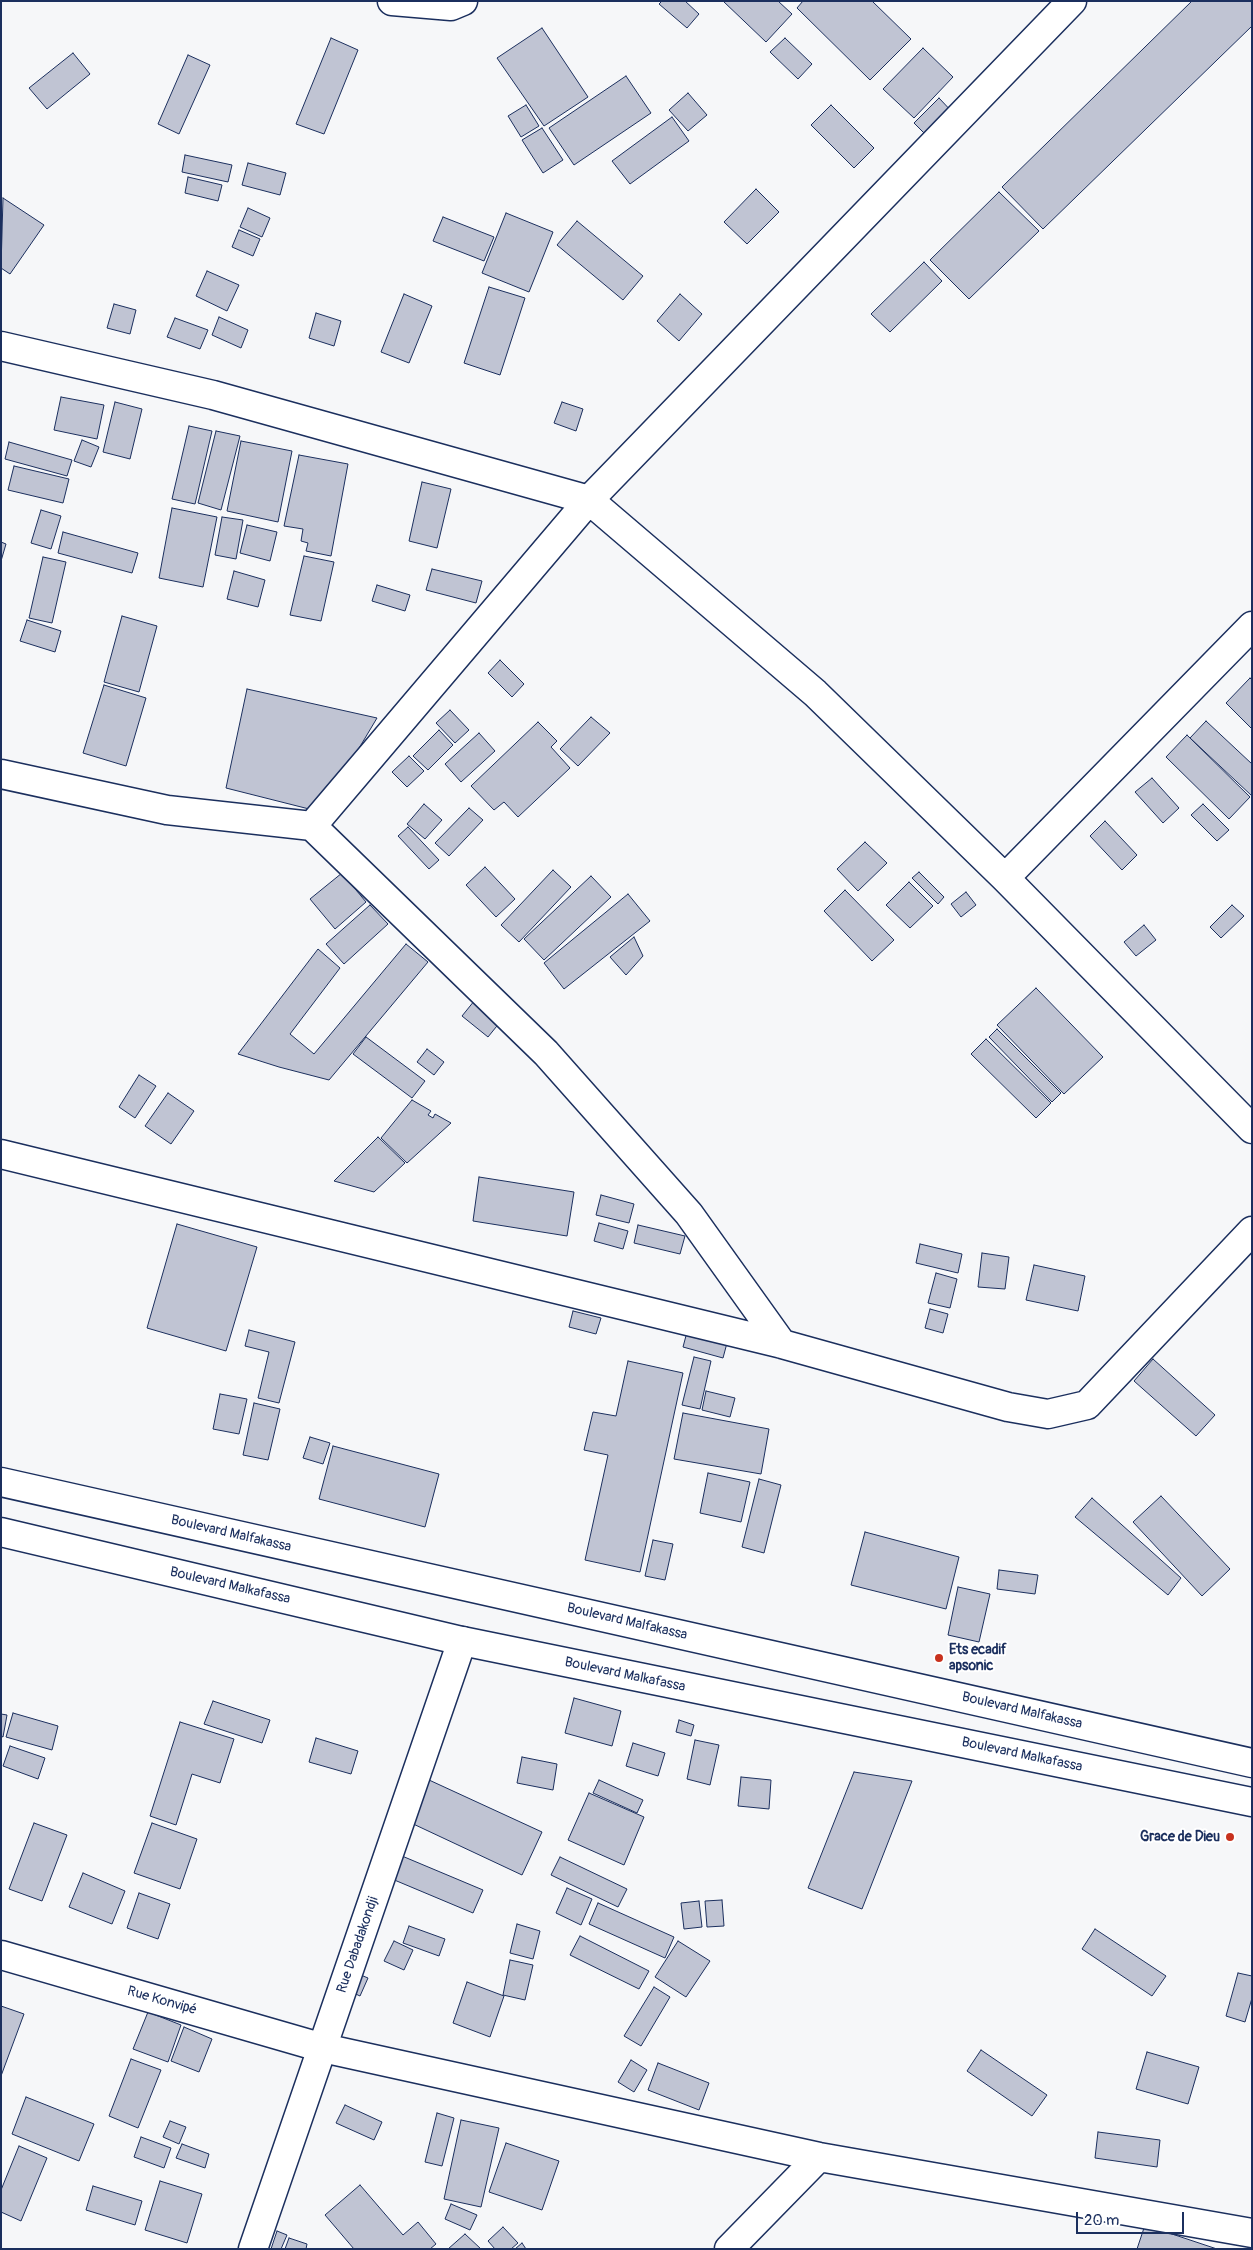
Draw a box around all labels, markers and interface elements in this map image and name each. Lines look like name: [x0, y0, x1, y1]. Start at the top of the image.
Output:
street label: Boulevard Malfakassa: [169, 1512, 293, 1556]
street label: Boulevard Malkafassa: [168, 1564, 292, 1608]
street label: Boulevard Malfakassa: [565, 1600, 689, 1644]
place label: Ets ecadif apsonic: [949, 1642, 1007, 1674]
marker: Ets ecadif apsonic: [933, 1652, 945, 1664]
street label: Boulevard Malkafassa: [563, 1654, 687, 1696]
street label: Boulevard Malfakassa: [960, 1689, 1084, 1733]
street label: Boulevard Malkafassa: [960, 1734, 1084, 1776]
place label: Grace de Dieu: [1140, 1829, 1220, 1845]
marker: Grace de Dieu: [1224, 1831, 1236, 1843]
street label: Rue Dabadakondji: [334, 1895, 382, 1995]
street label: Rue Konvipé: [125, 1983, 199, 2019]
scale bar: [1078, 2202, 1186, 2234]
text: 20 m: [1084, 2211, 1119, 2230]

